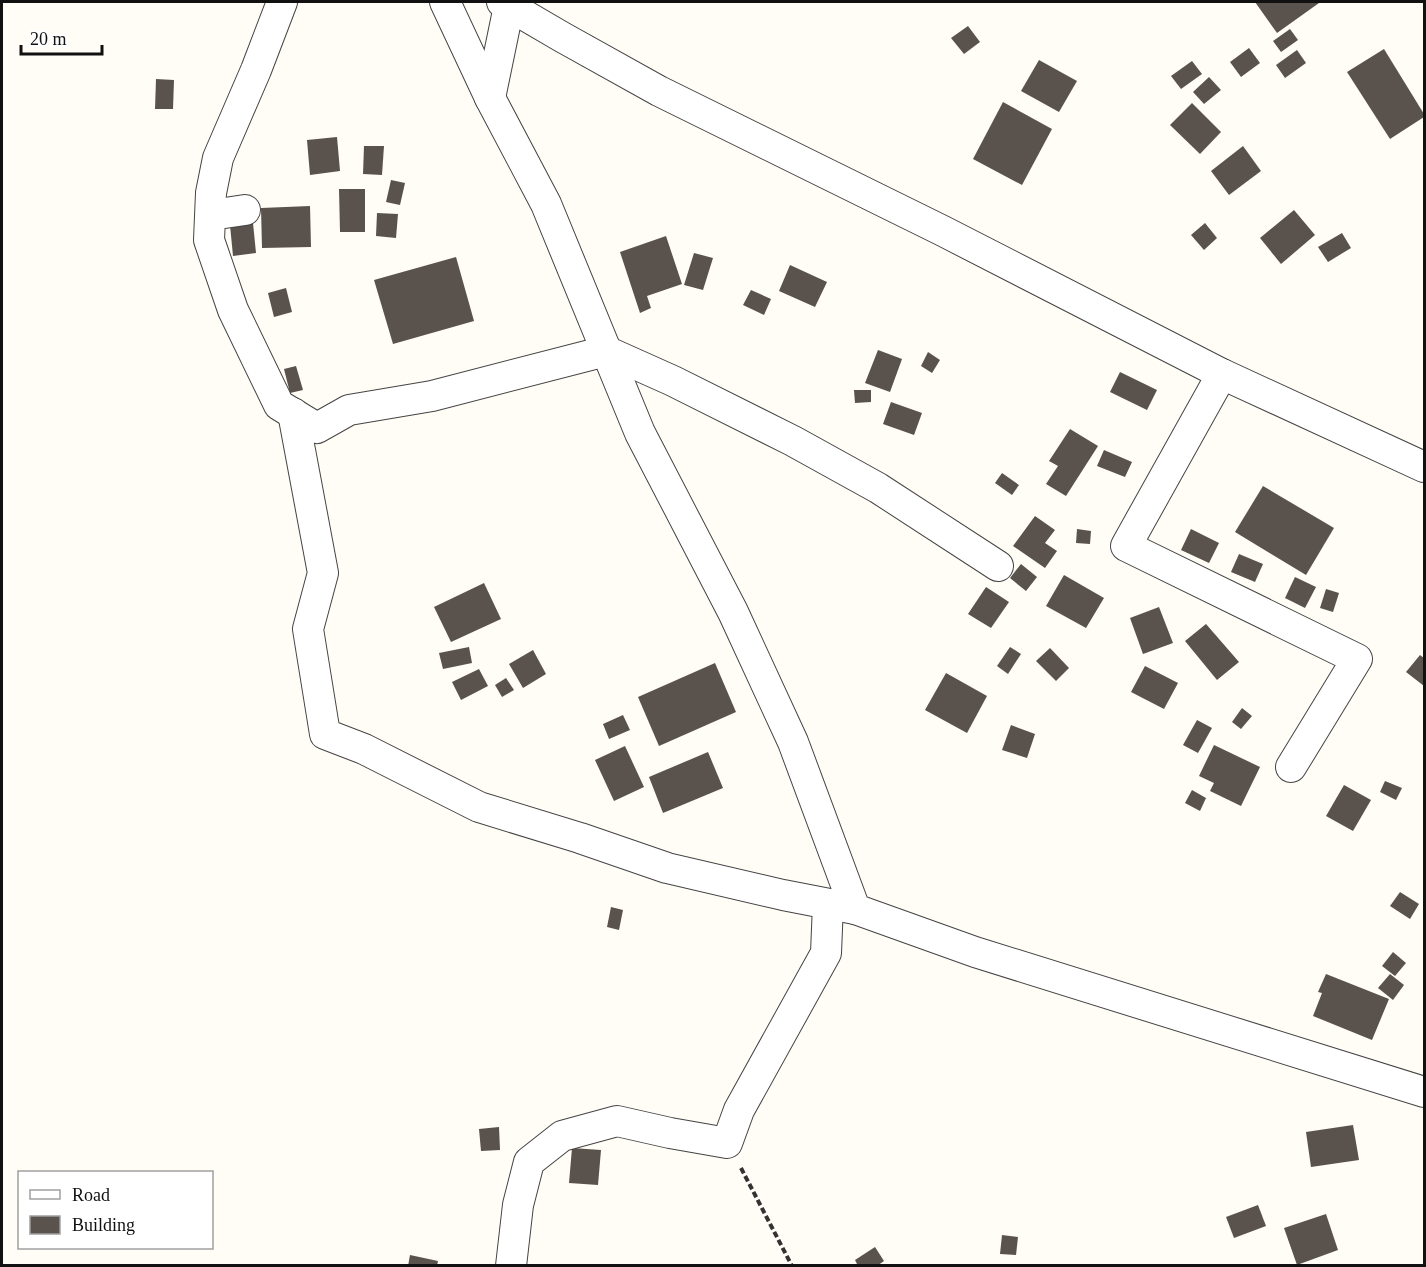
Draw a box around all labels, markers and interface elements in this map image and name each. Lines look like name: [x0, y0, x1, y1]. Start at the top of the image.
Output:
scale bar: [21, 18, 102, 56]
text: 20 m: [30, 29, 67, 49]
legend: [18, 1171, 213, 1249]
text: Road: [72, 1185, 110, 1205]
text: Building: [72, 1215, 135, 1235]

